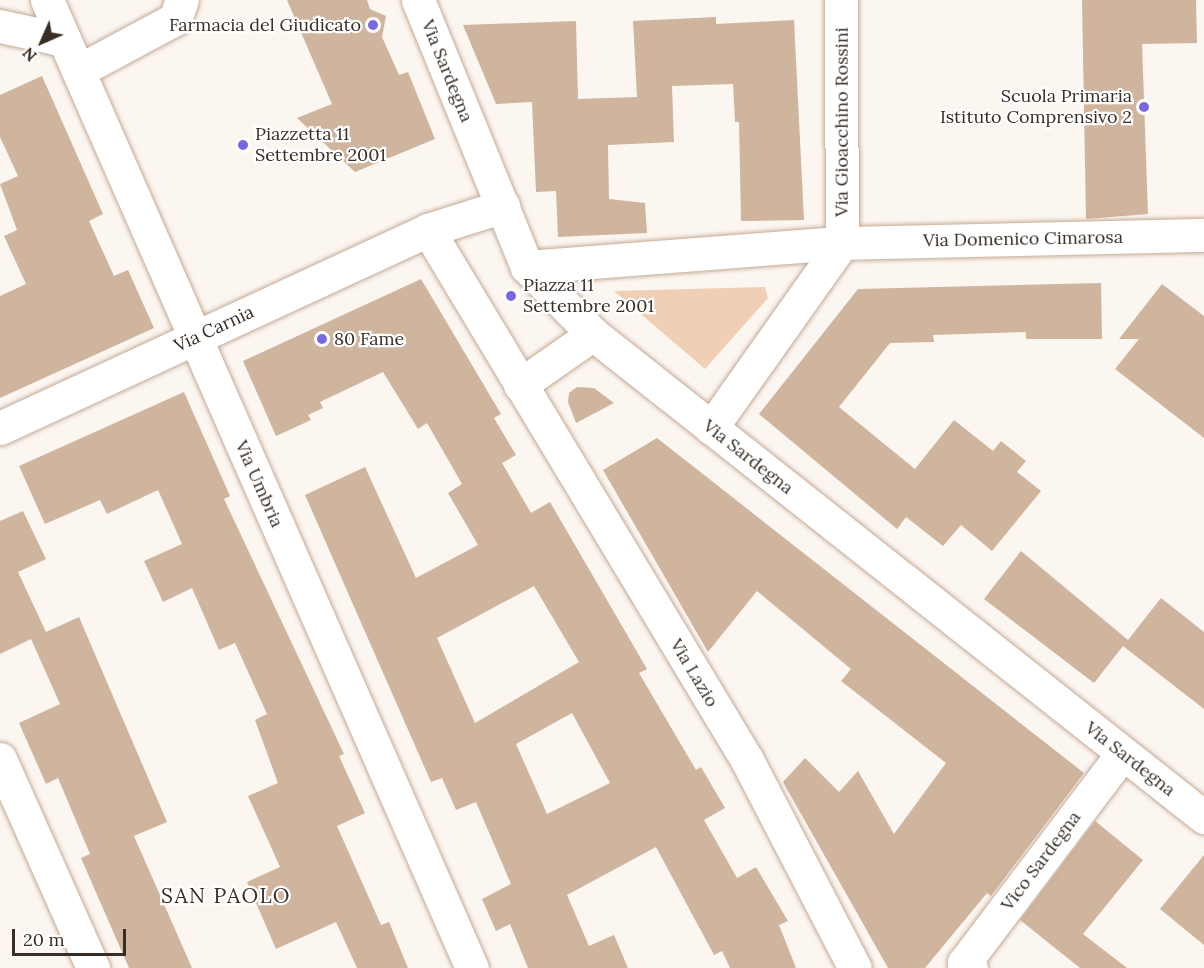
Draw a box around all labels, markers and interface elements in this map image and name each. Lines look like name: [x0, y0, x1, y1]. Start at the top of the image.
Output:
north arrow: [12, 12, 72, 72]
place label: Farmacia del Giudicato: [169, 14, 361, 36]
street label: Via Sardegna: [417, 17, 477, 125]
marker: Farmacia del Giudicato: [366, 18, 380, 32]
street label: Via Gioacchino Rossini: [831, 27, 853, 217]
text: N: [18, 43, 41, 66]
place label: Scuola Primaria Istituto Comprensivo 2: [940, 86, 1132, 128]
marker: Scuola Primaria Istituto Comprensivo 2: [1137, 100, 1151, 114]
place label: Piazzetta 11 Settembre 2001: [255, 124, 386, 166]
marker: Piazzetta 11 Settembre 2001: [236, 138, 250, 152]
street label: Via Domenico Cimarosa: [923, 226, 1123, 252]
place label: Piazza 11 Settembre 2001: [523, 275, 654, 318]
marker: Piazza 11 Settembre 2001: [504, 289, 518, 303]
street label: Via Carnia: [171, 301, 257, 357]
place label: 80 Fame: [334, 328, 404, 350]
marker: 80 Fame: [315, 332, 329, 346]
street label: Via Sardegna: [699, 415, 797, 499]
street label: Via Umbria: [230, 437, 288, 531]
street label: Via Lazio: [665, 635, 723, 711]
street label: Via Sardegna: [1081, 717, 1179, 801]
street label: Vico Sardegna: [997, 807, 1085, 915]
district label: SAN PAOLO: [161, 883, 291, 909]
scale bar: [15, 917, 129, 955]
text: 20 m: [23, 928, 65, 951]

